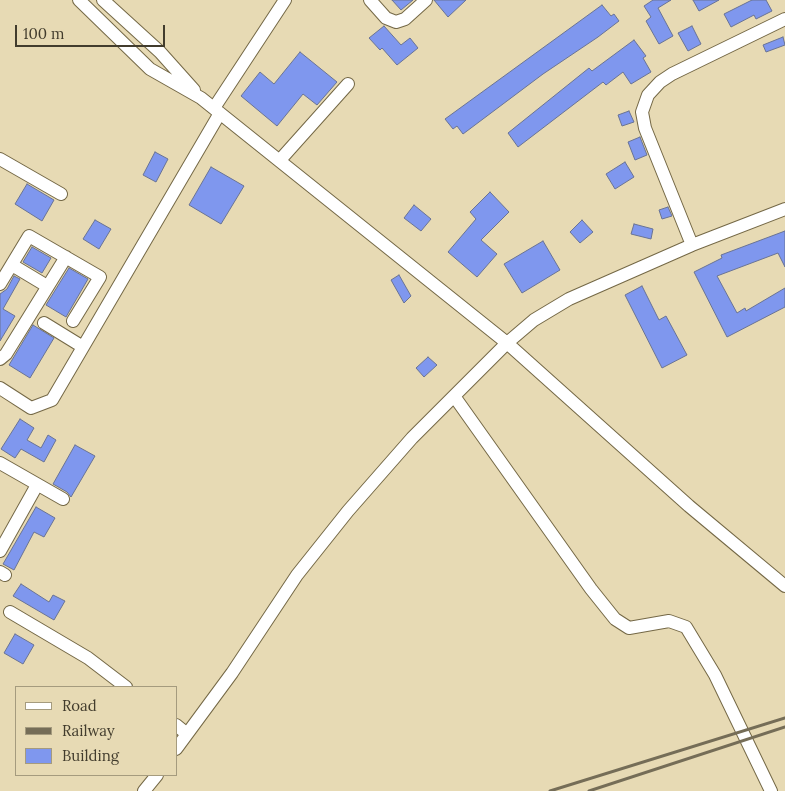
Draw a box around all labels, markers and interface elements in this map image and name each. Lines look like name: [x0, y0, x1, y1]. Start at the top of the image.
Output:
scale bar: [18, 15, 168, 47]
text: 100 m: [23, 24, 64, 43]
legend: [15, 686, 178, 776]
text: Road: [62, 696, 97, 715]
text: Railway: [62, 721, 115, 740]
text: Building: [62, 746, 119, 765]

